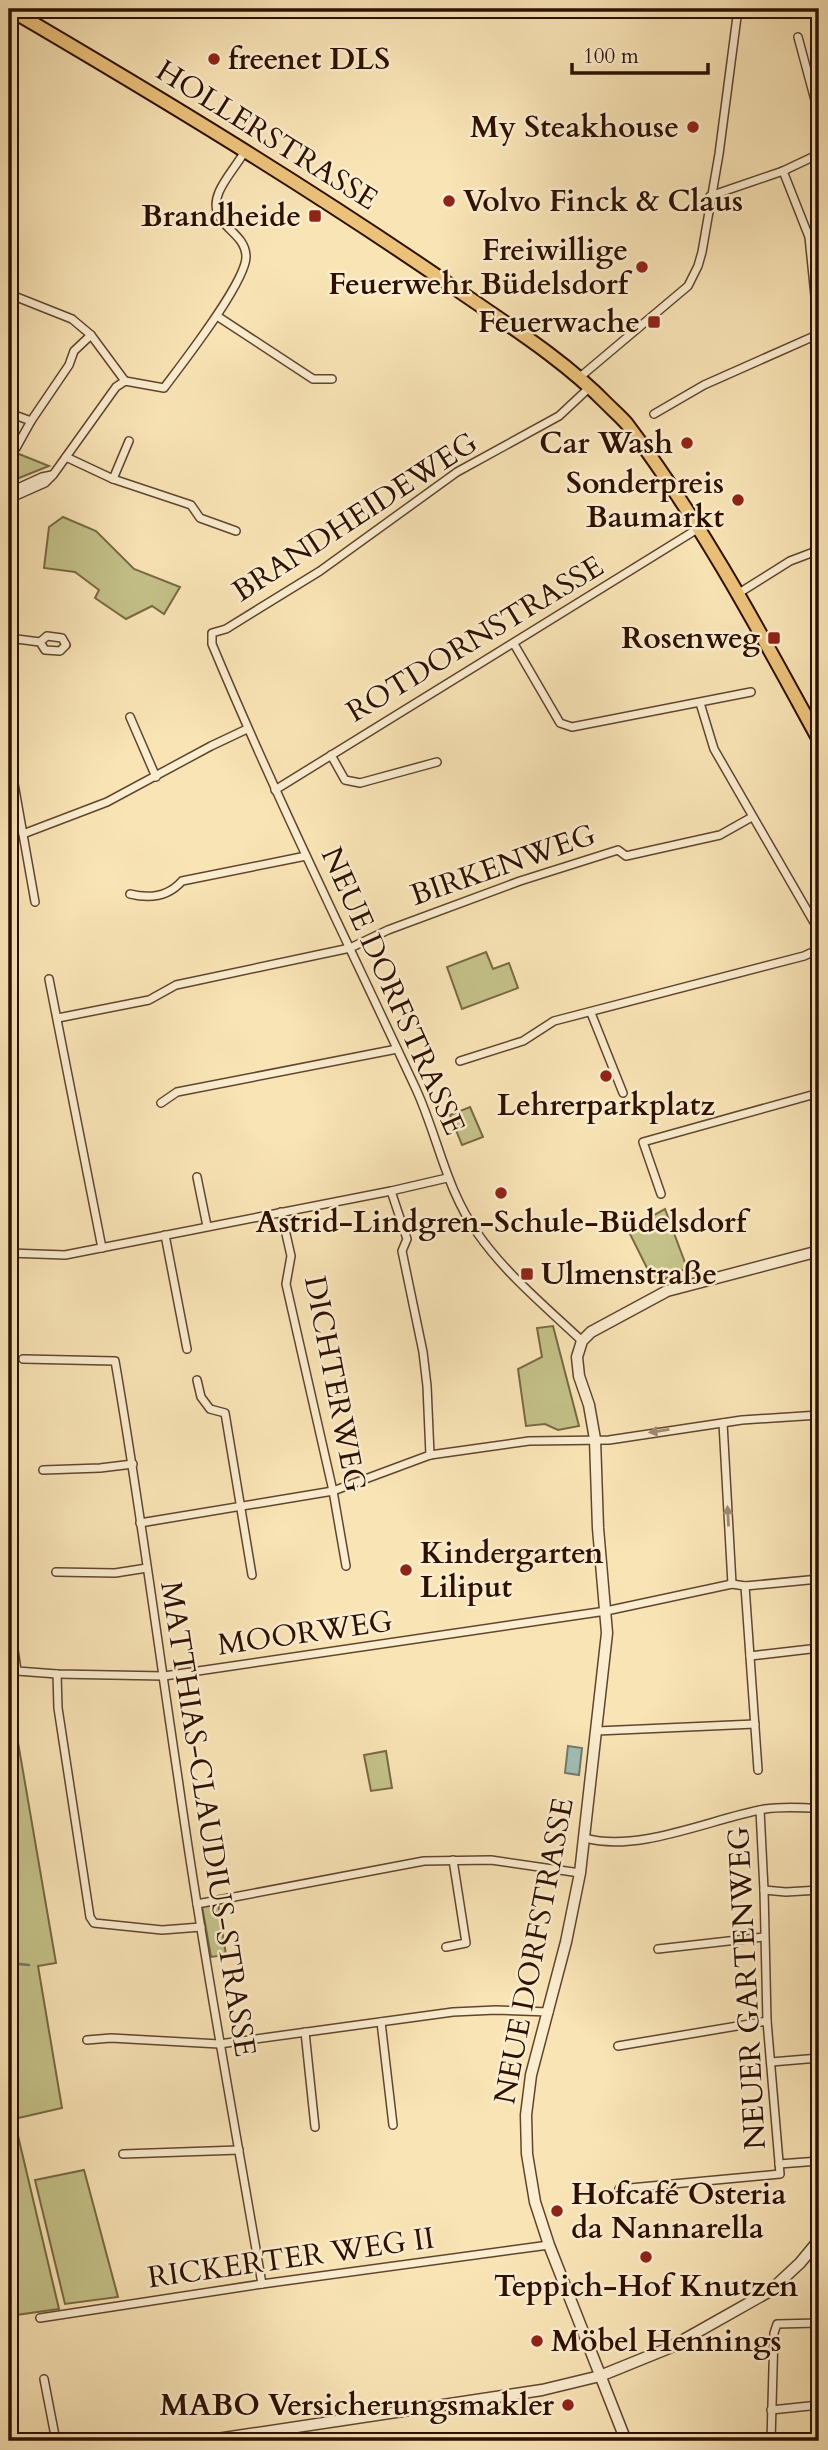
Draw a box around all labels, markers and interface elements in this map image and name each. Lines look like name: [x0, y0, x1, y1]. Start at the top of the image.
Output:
scale bar: [572, 32, 709, 76]
place label: freenet DLS: [228, 39, 390, 80]
text: 100 m: [583, 42, 639, 71]
street label: HOLLERSTRASSE: [148, 50, 386, 220]
marker: freenet DLS: [206, 51, 222, 67]
place label: My Steakhouse: [470, 107, 679, 148]
marker: My Steakhouse: [685, 119, 701, 135]
place label: Volvo Finck & Claus: [463, 181, 743, 222]
marker: Volvo Finck & Claus: [441, 193, 457, 209]
place label: Brandheide: [141, 196, 301, 237]
marker: Brandheide: [307, 208, 323, 224]
place label: Freiwillige Feuerwehr Büdelsdorf: [328, 230, 633, 305]
marker: Freiwillige Feuerwehr Büdelsdorf: [634, 259, 650, 275]
place label: Feuerwache: [478, 302, 640, 343]
marker: Feuerwache: [646, 314, 662, 330]
street label: BRANDHEIDEWEG: [224, 422, 486, 612]
place label: Car Wash: [539, 423, 673, 464]
marker: Car Wash: [679, 435, 695, 451]
place label: Sonderpreis Baumarkt: [566, 463, 724, 538]
marker: Sonderpreis Baumarkt: [730, 492, 746, 508]
street label: ROTDORNSTRASSE: [339, 546, 611, 732]
place label: Rosenweg: [621, 618, 760, 659]
marker: Rosenweg: [766, 630, 782, 646]
street label: BIRKENWEG: [405, 814, 601, 916]
street label: NEUE DORFSTRASSE: [311, 841, 475, 1141]
marker: Lehrerparkplatz: [598, 1068, 614, 1084]
place label: Lehrerparkplatz: [497, 1085, 715, 1126]
marker: Astrid-Lindgren-Schule-Büdelsdorf: [493, 1185, 509, 1201]
place label: Astrid-Lindgren-Schule-Büdelsdorf: [256, 1202, 751, 1243]
place label: Ulmenstraße: [541, 1254, 717, 1295]
marker: Ulmenstraße: [519, 1266, 535, 1282]
street label: DICHTERWEG: [294, 1272, 376, 1496]
one-way arrow: [648, 1426, 670, 1437]
one-way arrow: [722, 1505, 733, 1527]
place label: Kindergarten Liliput: [420, 1533, 604, 1608]
marker: Kindergarten Liliput: [398, 1562, 414, 1578]
street label: MATTHIAS-CLAUDIUS-STRASSE: [150, 1578, 266, 2060]
street label: MOORWEG: [215, 1600, 395, 1666]
street label: NEUE DORFSTRASSE: [484, 1794, 584, 2108]
street label: NEUER GARTENWEG: [718, 1825, 776, 2151]
place label: Hofcafé Osteria da Nannarella: [571, 2174, 786, 2249]
marker: Hofcafé Osteria da Nannarella: [549, 2203, 565, 2219]
street label: RICKERTER WEG II: [145, 2218, 437, 2298]
marker: Teppich-Hof Knutzen: [638, 2249, 654, 2265]
place label: Teppich-Hof Knutzen: [494, 2266, 798, 2307]
place label: Möbel Hennings: [551, 2321, 782, 2362]
marker: Möbel Hennings: [529, 2333, 545, 2349]
place label: MABO Versicherungsmakler: [160, 2385, 555, 2426]
marker: MABO Versicherungsmakler: [560, 2397, 576, 2413]

